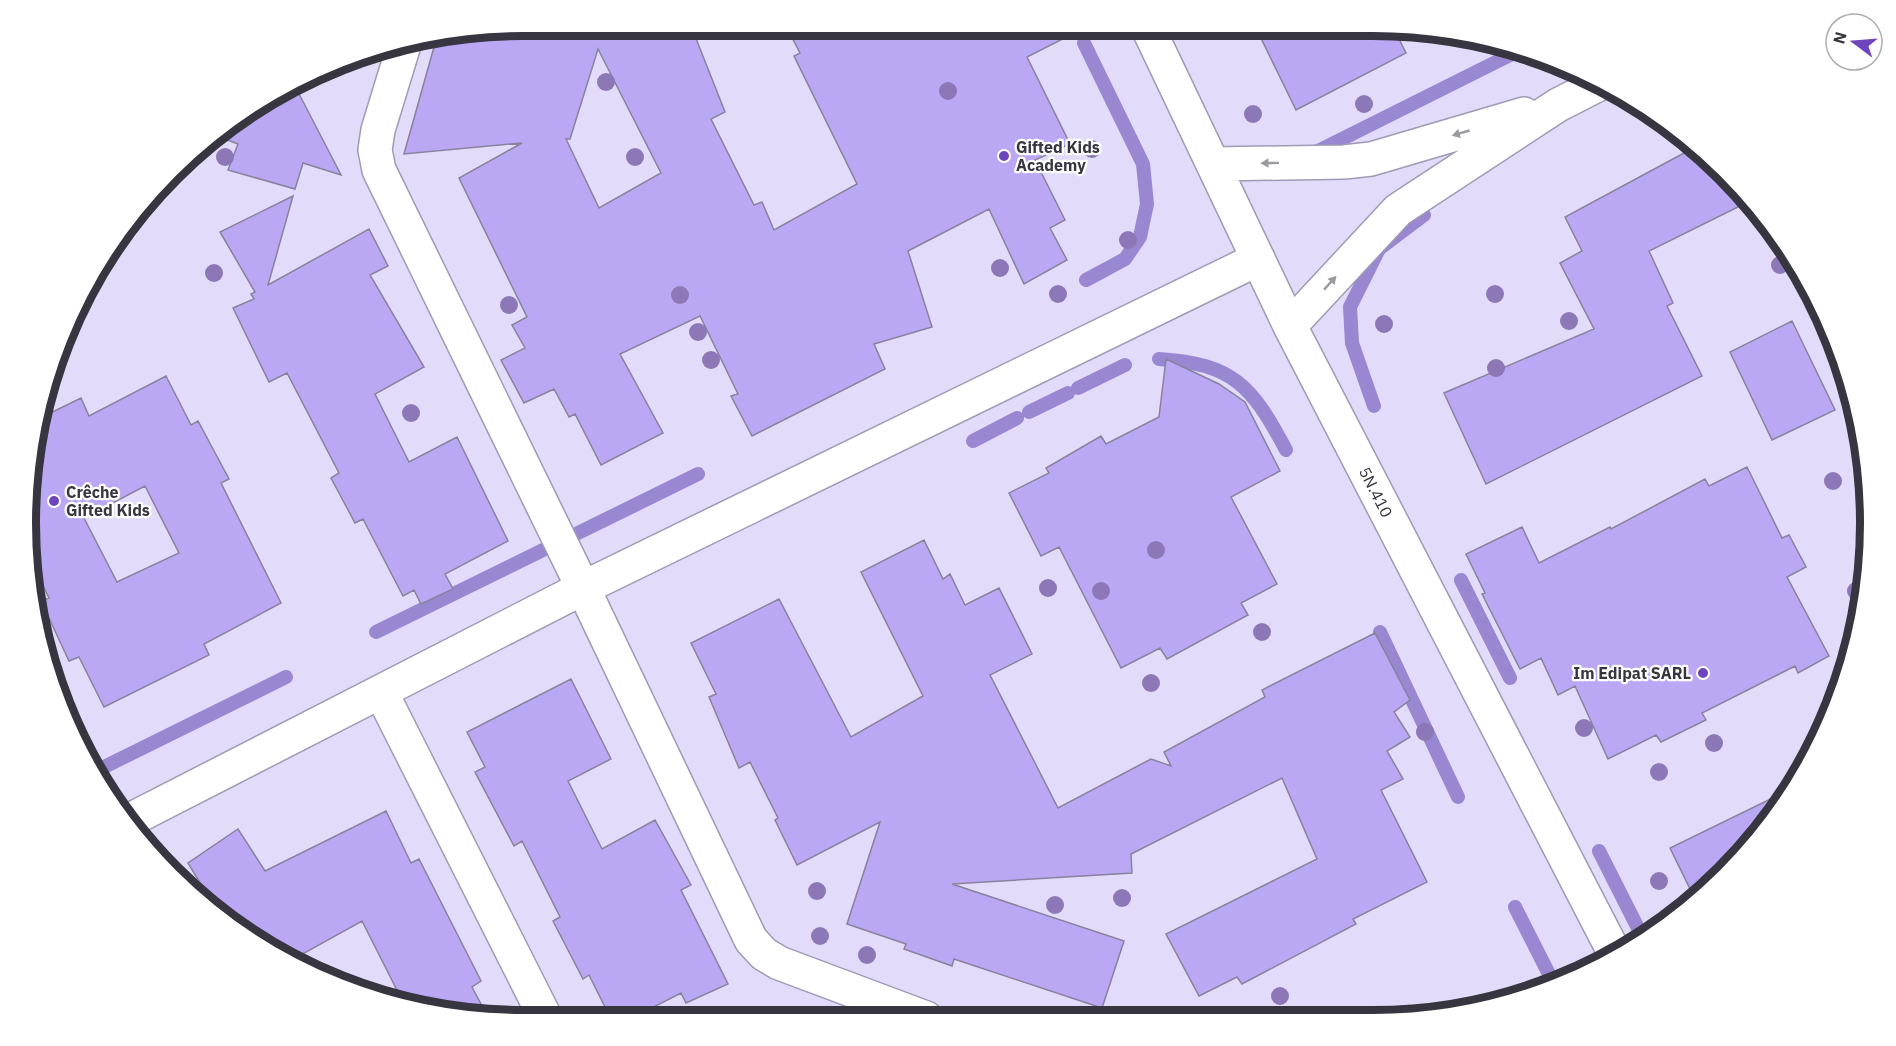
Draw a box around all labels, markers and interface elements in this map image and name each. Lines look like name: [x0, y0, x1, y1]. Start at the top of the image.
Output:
north arrow: [1824, 12, 1884, 72]
text: N: [1828, 30, 1851, 46]
one-way arrow: [1452, 129, 1470, 138]
place label: Gifted Kids Academy: [1016, 137, 1100, 175]
marker: Gifted Kids Academy: [997, 149, 1011, 163]
one-way arrow: [1261, 158, 1280, 168]
one-way arrow: [1323, 275, 1337, 290]
street label: 5N.410: [1355, 463, 1397, 521]
place label: Crêche Gifted Kids: [66, 482, 150, 520]
marker: Crêche Gifted Kids: [47, 494, 61, 508]
place label: Im Edipat SARL: [1573, 663, 1691, 683]
marker: Im Edipat SARL: [1696, 666, 1710, 680]

